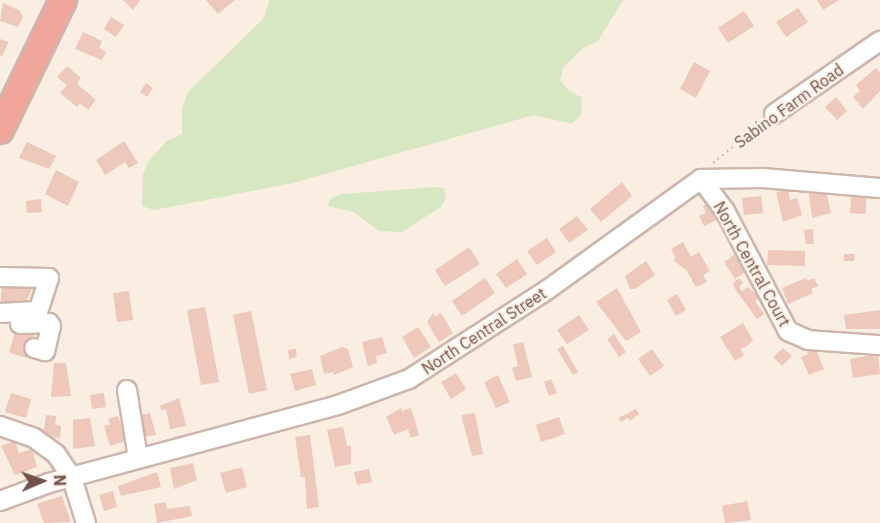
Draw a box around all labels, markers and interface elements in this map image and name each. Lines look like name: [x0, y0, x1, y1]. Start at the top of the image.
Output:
street label: Sabino Farm Road: [731, 60, 847, 152]
street label: North Central Court: [710, 198, 794, 330]
street label: North Central Street: [418, 284, 550, 378]
north arrow: [12, 451, 72, 511]
text: N: [50, 474, 70, 487]

